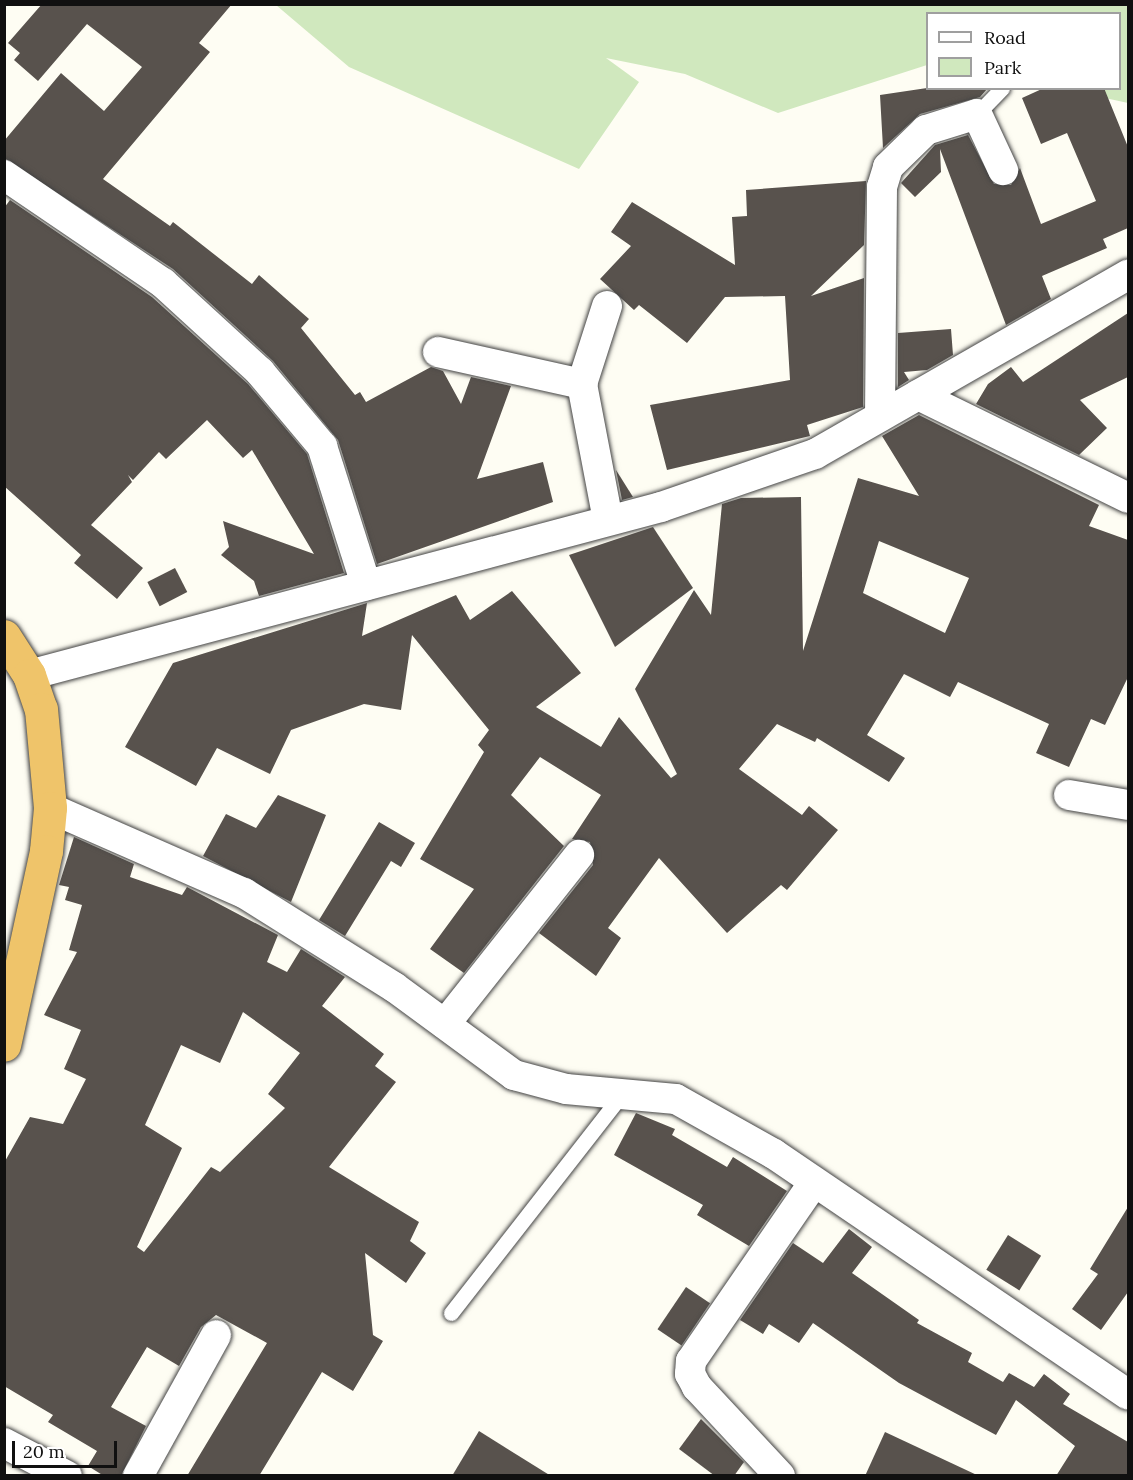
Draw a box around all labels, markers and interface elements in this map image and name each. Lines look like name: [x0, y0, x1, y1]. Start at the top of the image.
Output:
legend: [926, 12, 1121, 90]
text: Road: [984, 26, 1026, 49]
text: Park: [984, 56, 1021, 79]
scale bar: [15, 1429, 120, 1467]
text: 20 m: [23, 1440, 65, 1463]

